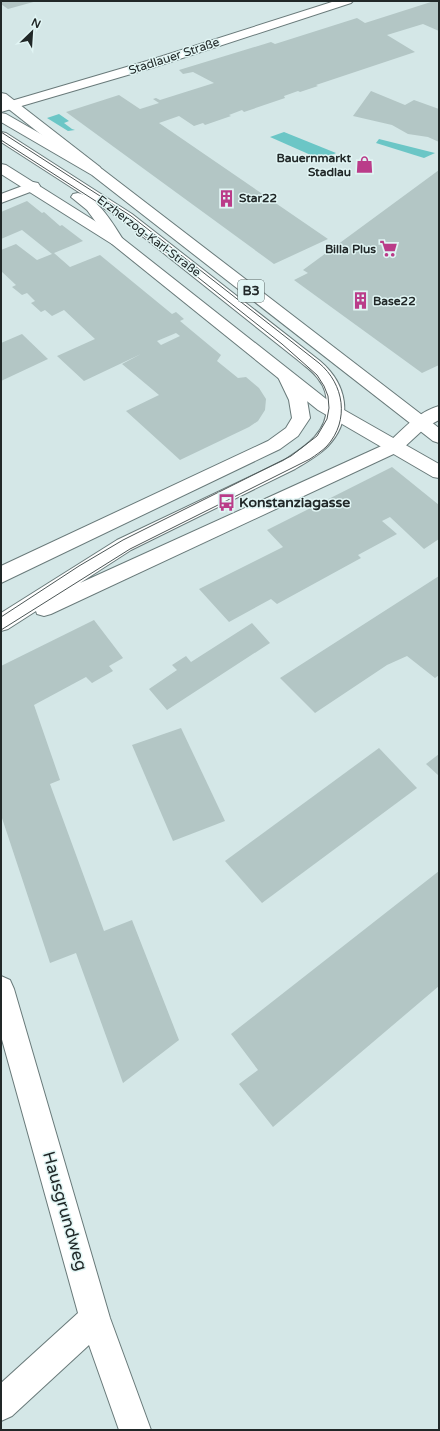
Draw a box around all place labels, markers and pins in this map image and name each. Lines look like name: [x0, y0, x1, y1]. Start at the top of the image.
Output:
place label: Bauernmarkt Stadlau: [277, 151, 351, 179]
shop icon: Bauernmarkt Stadlau: [354, 155, 374, 175]
building icon: Star22: [216, 188, 236, 208]
place label: Star22: [239, 191, 277, 205]
supermarket icon: Billa Plus: [379, 239, 399, 259]
place label: Billa Plus: [325, 242, 376, 256]
building icon: Base22: [350, 291, 370, 311]
place label: Base22: [373, 294, 416, 308]
bus stop icon: Konstanziagasse: [216, 492, 236, 512]
place label: Konstanziagasse: [239, 494, 350, 511]

